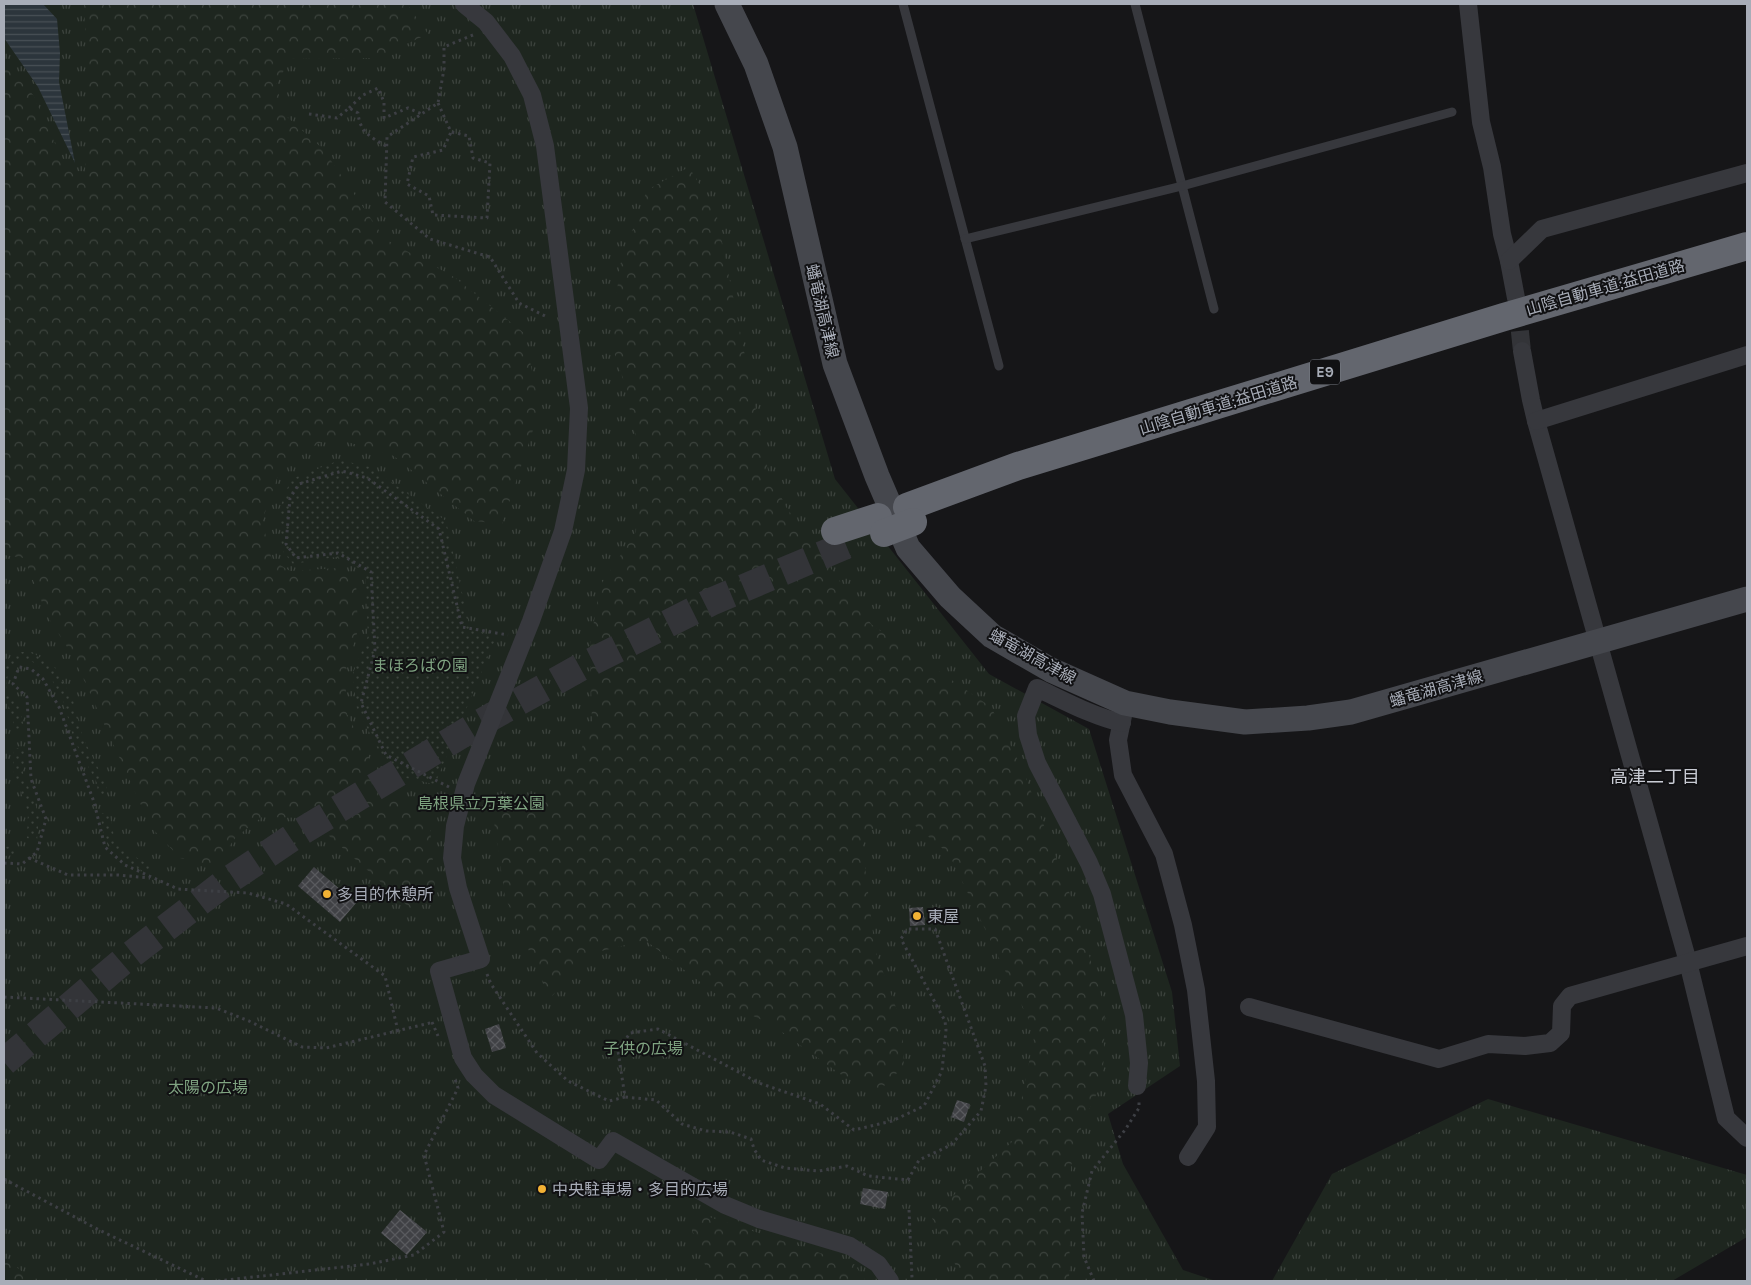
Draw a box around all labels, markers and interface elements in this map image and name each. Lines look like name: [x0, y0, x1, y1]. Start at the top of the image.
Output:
street label: 山陰自動車道;益田道路: [1524, 256, 1687, 319]
street label: 蟠竜湖高津線: [802, 262, 843, 360]
road number: E9: [1310, 360, 1340, 384]
street label: 山陰自動車道;益田道路: [1137, 372, 1299, 439]
street label: 蟠竜湖高津線: [986, 625, 1079, 688]
park label: まほろばの園: [372, 656, 468, 675]
street label: 蟠竜湖高津線: [1387, 666, 1485, 711]
district label: 高津二丁目: [1610, 766, 1700, 788]
park label: 島根県立万葉公園: [417, 794, 545, 813]
place label: 多目的休憩所: [337, 885, 433, 904]
marker: 多目的休憩所: [321, 888, 333, 900]
place label: 東屋: [927, 907, 959, 926]
marker: 東屋: [911, 910, 923, 922]
park label: 子供の広場: [603, 1039, 683, 1058]
park label: 太陽の広場: [168, 1078, 248, 1097]
place label: 中央駐車場・多目的広場: [552, 1180, 728, 1199]
marker: 中央駐車場・多目的広場: [536, 1183, 548, 1195]

